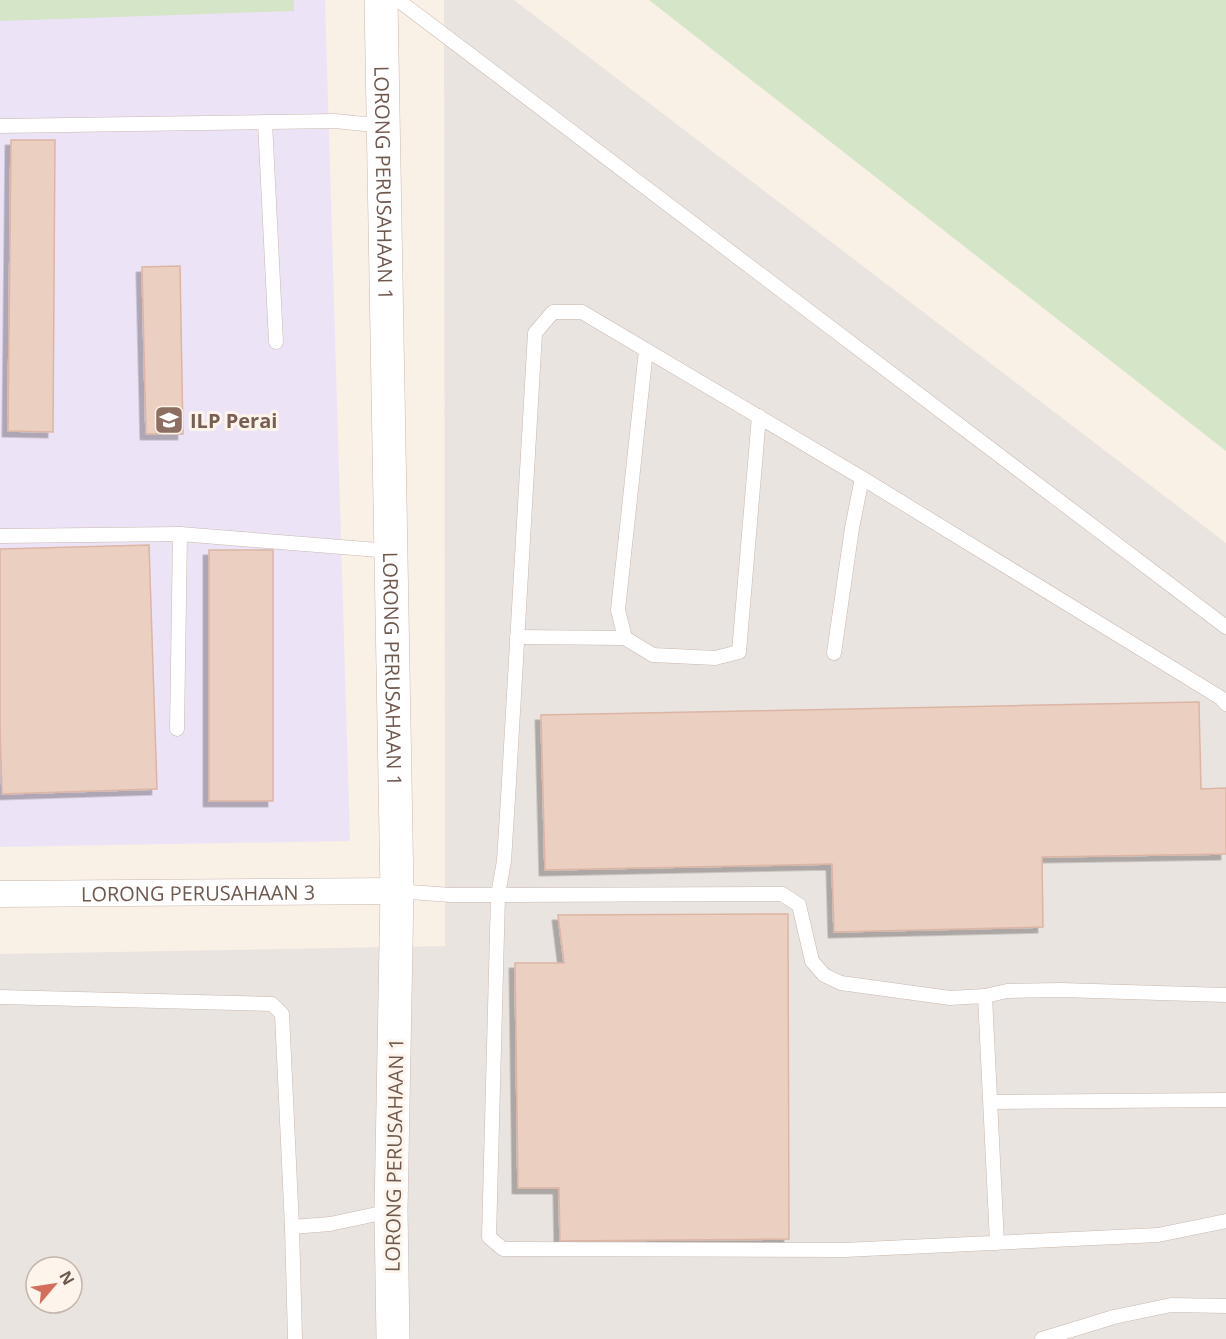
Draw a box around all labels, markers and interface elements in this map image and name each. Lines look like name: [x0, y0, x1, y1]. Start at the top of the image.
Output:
street label: LORONG PERUSAHAAN 1: [369, 66, 400, 300]
school or university icon: ILP Perai: [153, 404, 185, 436]
place label: ILP Perai: [190, 407, 277, 434]
street label: LORONG PERUSAHAAN 1: [377, 552, 409, 786]
street label: LORONG PERUSAHAAN 3: [81, 878, 315, 907]
street label: LORONG PERUSAHAAN 1: [378, 1038, 410, 1272]
north arrow: [24, 1255, 84, 1315]
text: N: [54, 1267, 80, 1289]

